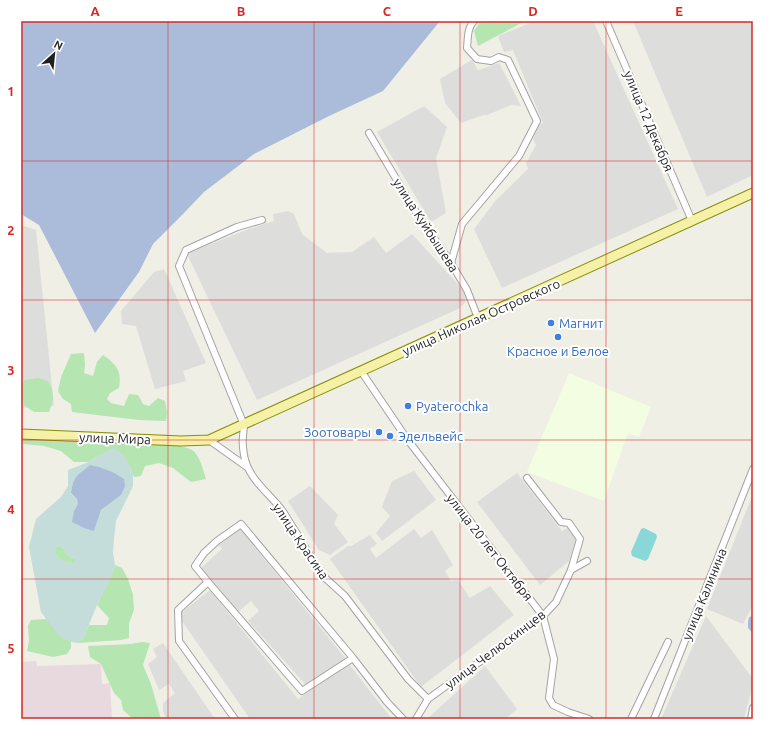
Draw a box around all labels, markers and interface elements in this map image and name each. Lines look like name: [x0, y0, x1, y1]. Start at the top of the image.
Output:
text: A: [90, 4, 100, 18]
text: B: [237, 4, 246, 18]
text: C: [383, 4, 392, 18]
text: D: [528, 4, 538, 18]
text: E: [675, 4, 683, 18]
north arrow: [34, 34, 74, 74]
text: N: [52, 38, 65, 52]
street label: улица 12 Декабря: [621, 69, 677, 173]
text: 1: [7, 84, 15, 98]
street label: улица Куйбышева: [390, 176, 462, 274]
text: 2: [7, 223, 15, 237]
street label: улица Николая Островского: [400, 276, 562, 358]
place label: Магнит: [559, 316, 604, 330]
marker: Магнит: [546, 318, 556, 328]
marker: Красное и Белое: [553, 332, 563, 342]
place label: Красное и Белое: [507, 344, 609, 358]
text: 3: [7, 363, 15, 377]
place label: Pyaterochka: [416, 399, 488, 413]
marker: Pyaterochka: [403, 401, 413, 411]
place label: Зоотовары: [304, 425, 371, 439]
marker: Зоотовары: [374, 427, 384, 437]
place label: Эдельвейс: [398, 429, 463, 443]
street label: улица Мира: [79, 430, 151, 446]
marker: Эдельвейс: [385, 431, 395, 441]
street label: улица 20 лет Октября: [444, 491, 536, 603]
street label: улица Красина: [270, 500, 332, 582]
text: 4: [7, 502, 15, 516]
street label: улица Калинина: [679, 546, 729, 642]
street label: улица Челюскинцев: [442, 607, 548, 691]
text: 5: [7, 641, 15, 655]

